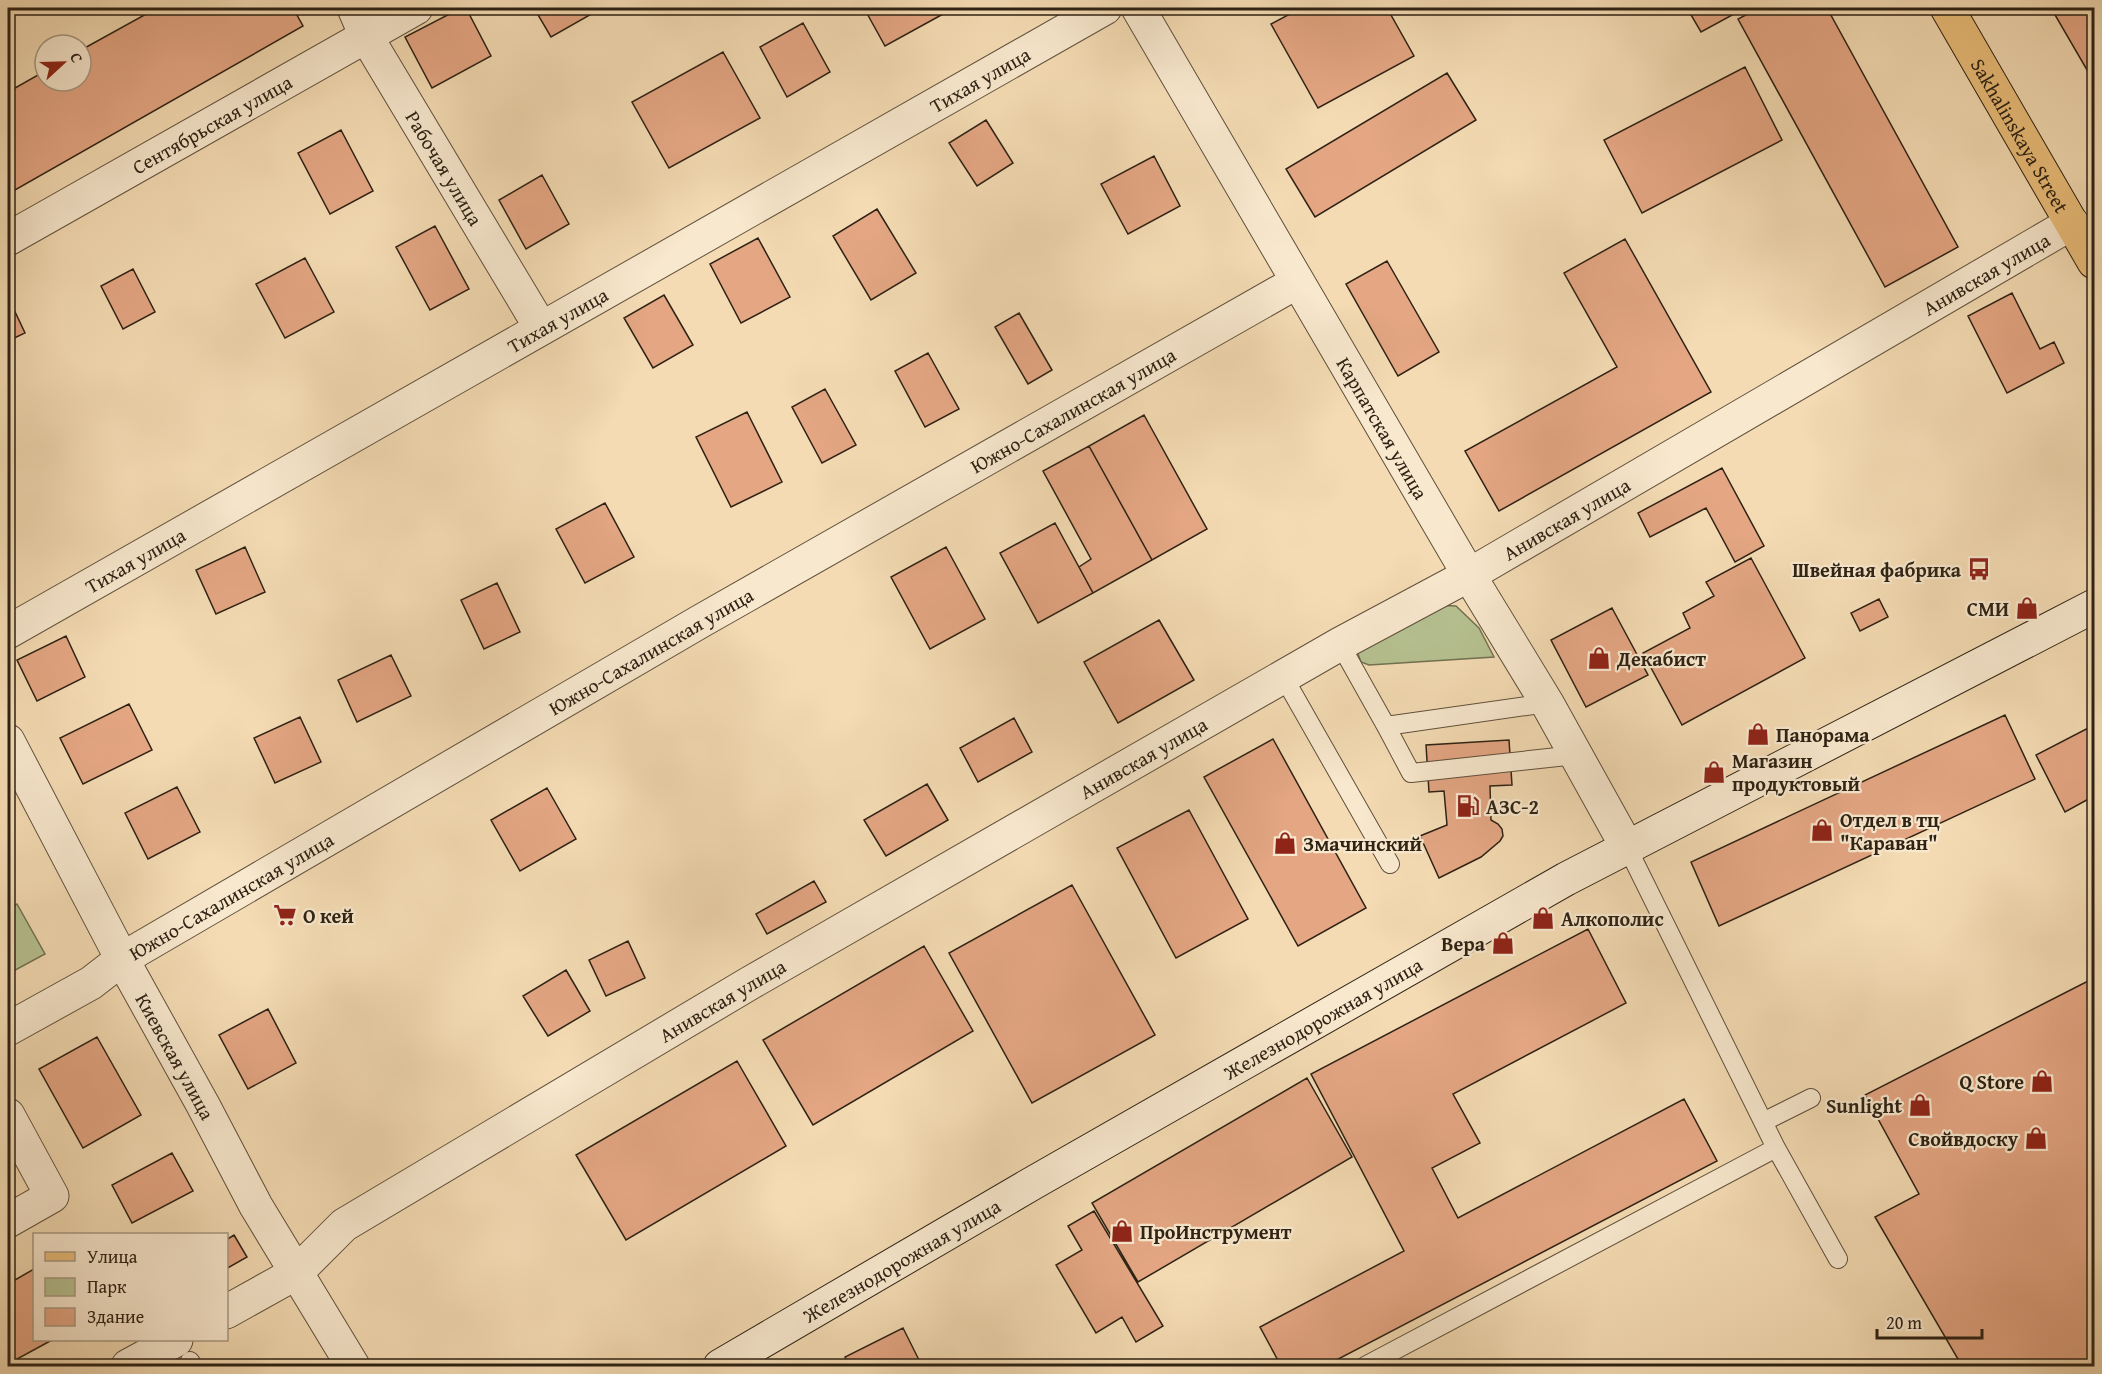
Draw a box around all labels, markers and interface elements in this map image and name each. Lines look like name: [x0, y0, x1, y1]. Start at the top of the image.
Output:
north arrow: [33, 33, 93, 93]
street label: Тихая улица: [924, 39, 1036, 119]
text: С: [64, 49, 90, 66]
street label: Sakhalinskaya Street: [1964, 53, 2077, 218]
street label: Сентябрьская улица: [126, 67, 297, 181]
street label: Рабочая улица: [399, 105, 491, 231]
street label: Анивская улица: [1917, 224, 2055, 322]
street label: Тихая улица: [502, 279, 613, 360]
street label: Южно-Сахалинская улица: [964, 339, 1181, 480]
street label: Карпатская улица: [1330, 351, 1436, 505]
street label: Анивская улица: [1497, 469, 1636, 567]
street label: Тихая улица: [79, 519, 191, 600]
place label: Швейная фабрика: [1792, 555, 1962, 584]
bus stop icon: Швейная фабрика: [1966, 556, 1992, 582]
street label: Южно-Сахалинская улица: [543, 580, 759, 722]
place label: СМИ: [1967, 594, 2009, 623]
shop icon: СМИ: [2014, 595, 2040, 621]
place label: Декабист: [1616, 644, 1706, 673]
shop icon: Декабист: [1586, 645, 1612, 671]
street label: Анивская улица: [1074, 709, 1213, 805]
place label: Панорама: [1776, 720, 1870, 749]
shop icon: Панорама: [1745, 721, 1771, 747]
place label: Магазин продуктовый: [1732, 746, 1860, 798]
shop icon: Магазин продуктовый: [1701, 759, 1727, 785]
place label: АЗС-2: [1486, 792, 1539, 821]
fuel station icon: АЗС-2: [1455, 793, 1481, 819]
place label: Отдел в тц "Караван": [1840, 805, 1940, 857]
shop icon: Отдел в тц "Караван": [1809, 817, 1835, 843]
street label: Южно-Сахалинская улица: [123, 824, 339, 967]
place label: Змачинский: [1303, 829, 1422, 858]
shop icon: Змачинский: [1272, 830, 1298, 856]
place label: О кей: [303, 901, 354, 930]
supermarket icon: О кей: [272, 902, 298, 928]
place label: Алкополис: [1561, 904, 1664, 933]
shop icon: Алкополис: [1530, 905, 1556, 931]
place label: Вера: [1441, 929, 1486, 958]
shop icon: Вера: [1490, 930, 1516, 956]
street label: Железнодорожная улица: [1217, 949, 1428, 1087]
street label: Анивская улица: [653, 951, 791, 1049]
street label: Киевская улица: [129, 987, 223, 1125]
place label: Q Store: [1960, 1067, 2024, 1096]
shop icon: Q Store: [2029, 1068, 2055, 1094]
place label: Sunlight: [1826, 1091, 1902, 1120]
shop icon: Sunlight: [1907, 1092, 1933, 1118]
place label: Свойвдоску: [1908, 1124, 2018, 1153]
shop icon: Свойвдоску: [2023, 1125, 2049, 1151]
street label: Железнодорожная улица: [796, 1191, 1006, 1330]
place label: ПроИнструмент: [1140, 1217, 1292, 1246]
shop icon: ПроИнструмент: [1109, 1218, 1135, 1244]
legend: [33, 1233, 228, 1341]
text: Улица: [87, 1243, 138, 1270]
text: Парк: [87, 1273, 127, 1300]
scale bar: [1877, 1302, 1982, 1340]
text: Здание: [87, 1303, 144, 1330]
text: 20 m: [1886, 1309, 1922, 1336]

